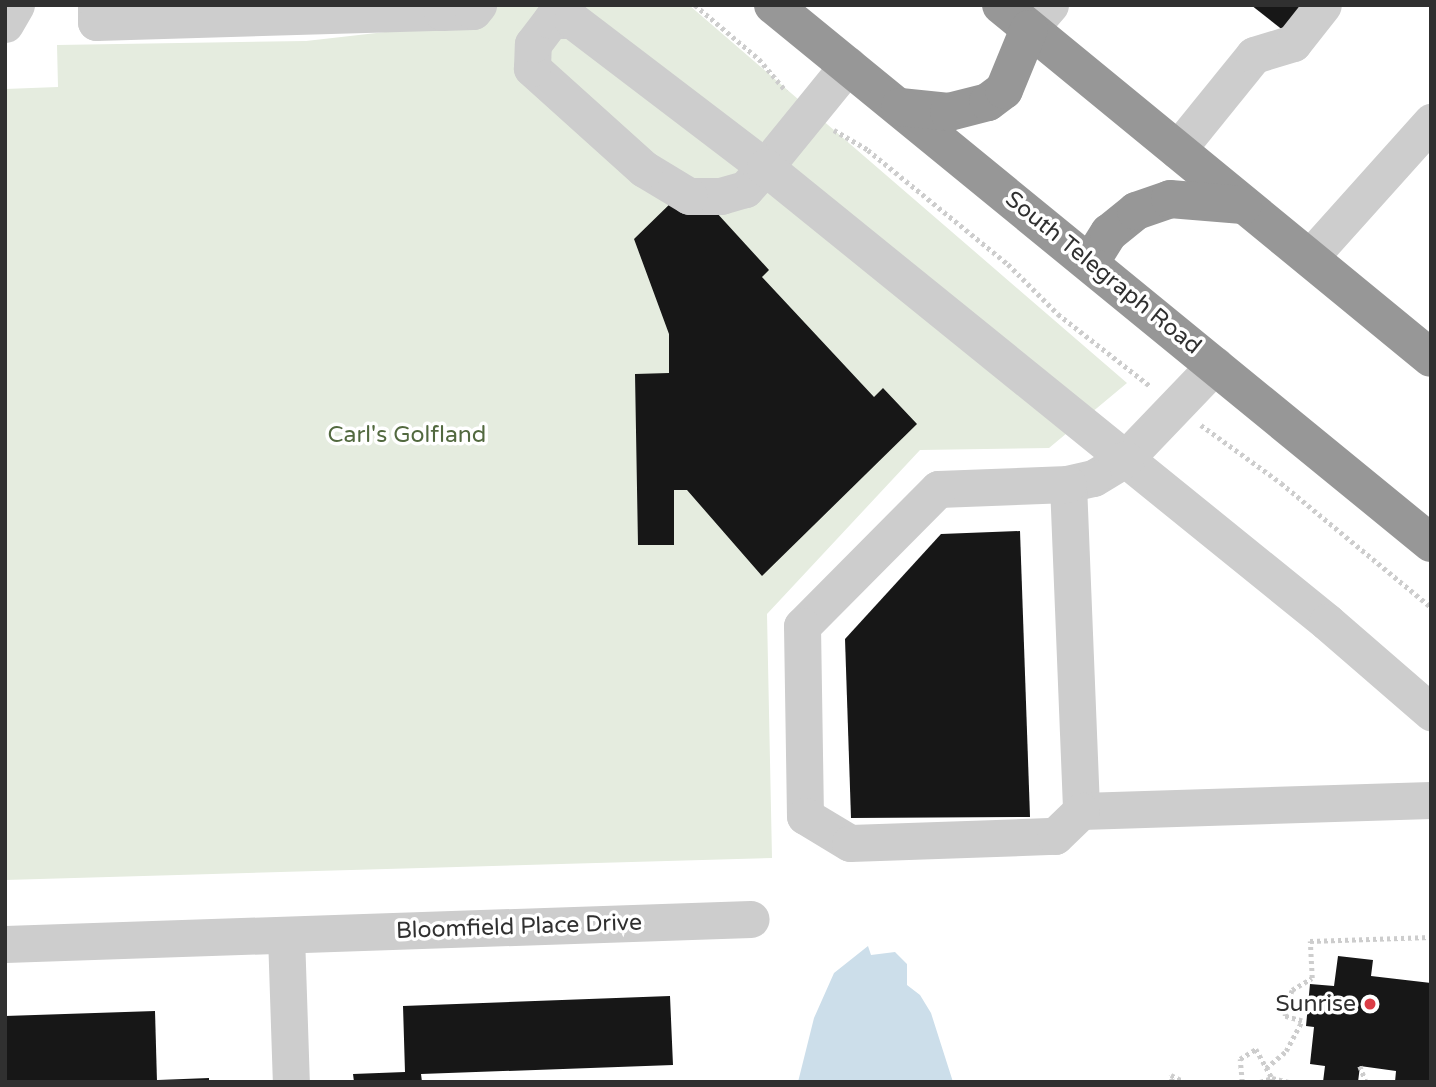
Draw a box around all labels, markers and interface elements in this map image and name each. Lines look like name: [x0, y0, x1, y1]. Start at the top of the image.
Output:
street label: South Telegraph Road: [1000, 186, 1206, 360]
park label: Carl's Golfland: [328, 421, 486, 449]
street label: Bloomfield Place Drive: [396, 909, 642, 945]
place label: Sunrise: [1275, 990, 1356, 1018]
marker: Sunrise: [1362, 996, 1378, 1012]

